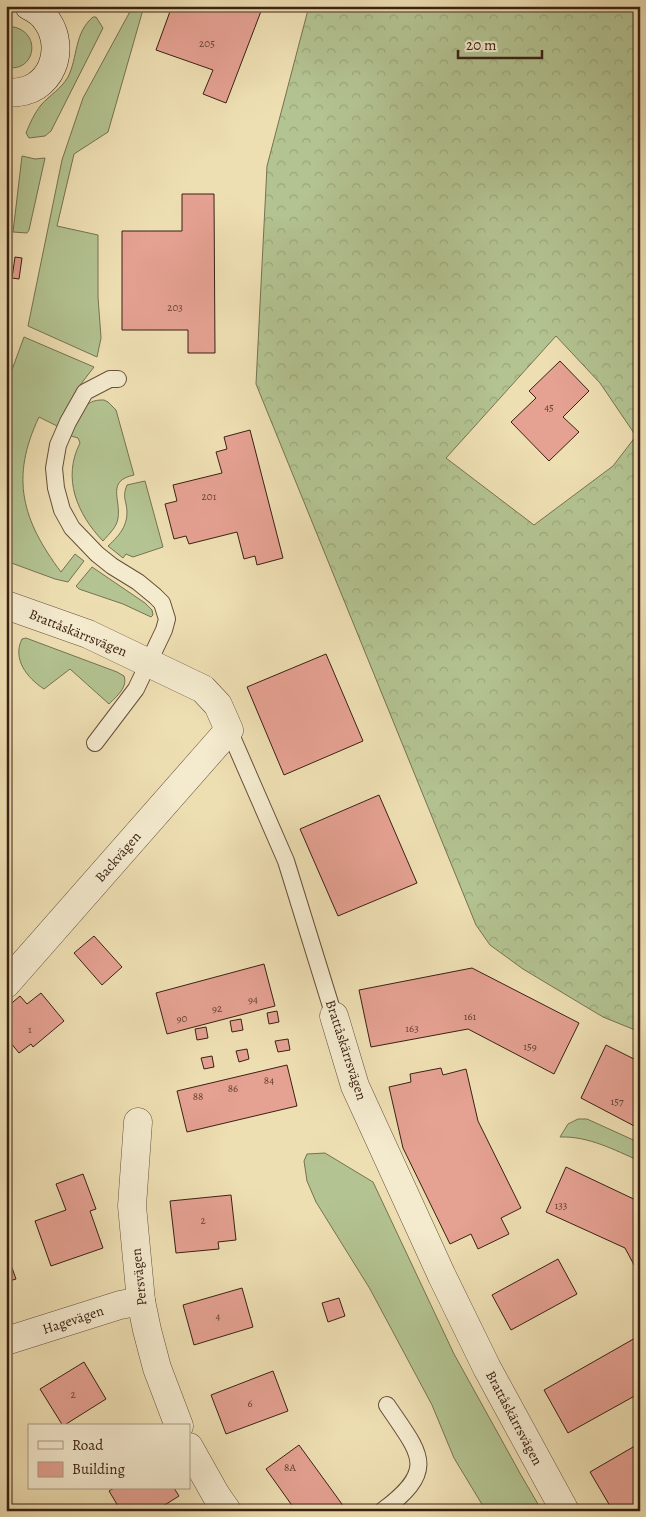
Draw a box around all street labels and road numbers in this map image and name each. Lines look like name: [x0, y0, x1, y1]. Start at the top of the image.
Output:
street label: Brattåskärrsvägen: [26, 605, 130, 661]
street label: Backvägen: [91, 827, 145, 886]
street label: Brattåskärrsvägen: [321, 997, 371, 1103]
street label: Persvägen: [126, 1247, 151, 1307]
street label: Hagevägen: [40, 1301, 106, 1339]
street label: Brattåskärrsvägen: [481, 1367, 547, 1469]

